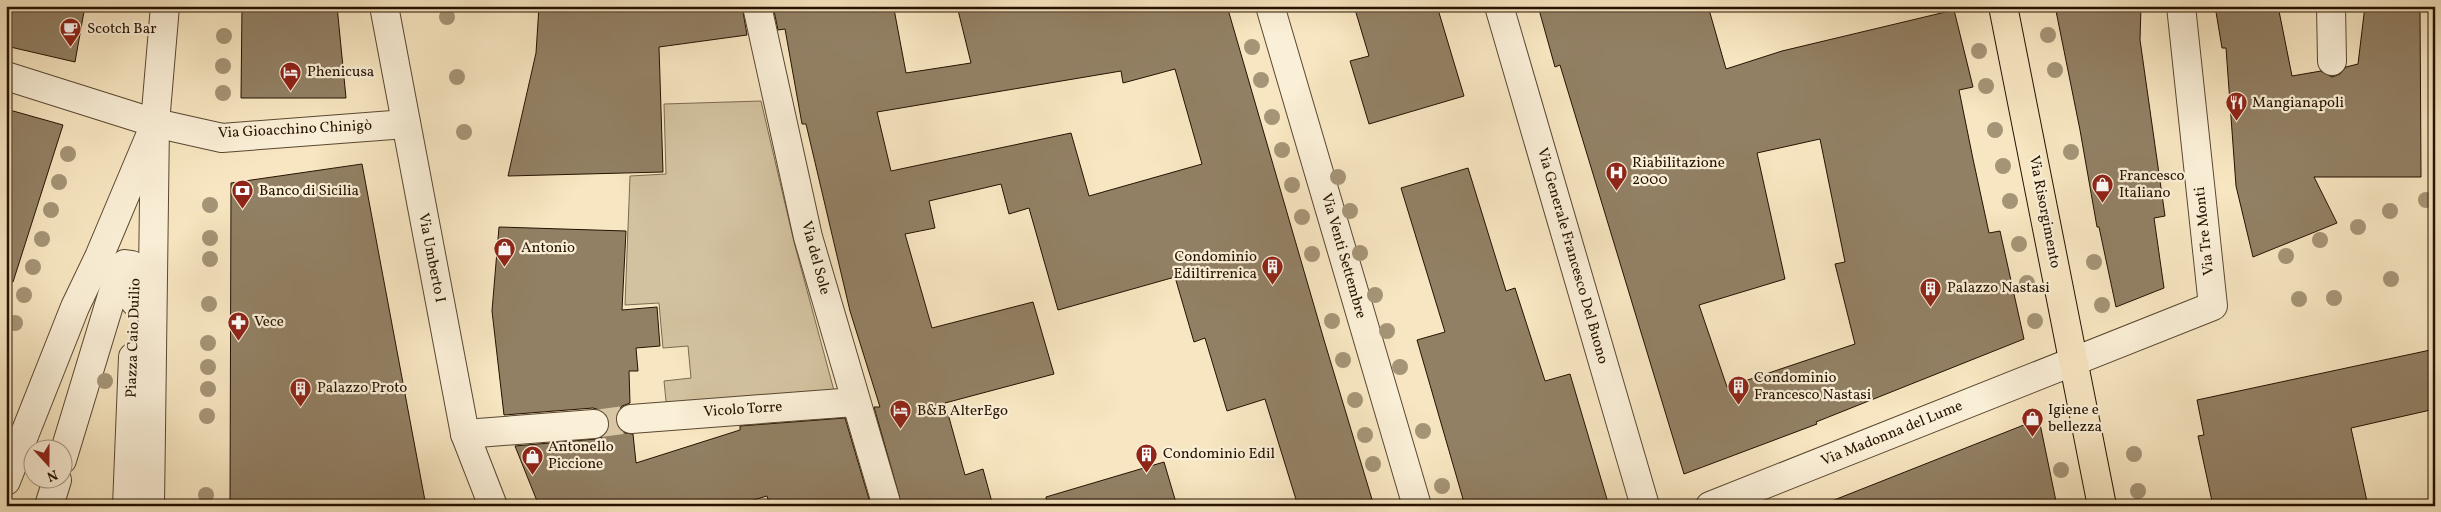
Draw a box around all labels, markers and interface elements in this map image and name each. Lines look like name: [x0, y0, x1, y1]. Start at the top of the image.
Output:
cafe icon: Scotch Bar: [59, 17, 83, 48]
place label: Scotch Bar: [87, 19, 156, 40]
hotel icon: Phenicusa: [279, 60, 303, 91]
place label: Phenicusa: [307, 62, 374, 83]
restaurant icon: Mangianapoli: [2224, 91, 2248, 122]
place label: Mangianapoli: [2252, 93, 2344, 114]
street label: Via Gioacchino Chinigò: [217, 115, 373, 145]
street label: Via Generale Francesco Del Buono: [1531, 145, 1613, 367]
place label: Riabilitazione 2000: [1632, 153, 1725, 191]
street label: Via Risorgimento: [2023, 154, 2065, 270]
hospital icon: Riabilitazione 2000: [1604, 160, 1628, 191]
place label: Francesco Italiano: [2119, 166, 2185, 204]
shop icon: Francesco Italiano: [2091, 173, 2115, 204]
bank icon: Banco di Sicilia: [231, 179, 255, 210]
place label: Banco di Sicilia: [259, 181, 359, 202]
street label: Via Tre Monti: [2190, 186, 2220, 276]
street label: Via Venti Settembre: [1315, 191, 1371, 321]
street label: Via Umberto I: [412, 211, 450, 305]
street label: Via del Sole: [795, 219, 835, 297]
shop icon: Antonio: [493, 236, 517, 267]
place label: Antonio: [521, 238, 575, 259]
place label: Condominio Ediltirrenica: [1173, 247, 1257, 285]
building icon: Condominio Ediltirrenica: [1261, 254, 1285, 285]
building icon: Palazzo Nastasi: [1919, 276, 1943, 307]
street label: Piazza Caio Duilio: [121, 278, 147, 398]
place label: Palazzo Nastasi: [1947, 278, 2050, 299]
pharmacy icon: Vece: [226, 310, 250, 341]
place label: Vece: [254, 312, 284, 333]
place label: Condominio Francesco Nastasi: [1754, 368, 1871, 406]
building icon: Condominio Francesco Nastasi: [1726, 375, 1750, 406]
building icon: Palazzo Proto: [289, 376, 313, 407]
place label: Palazzo Proto: [317, 378, 407, 399]
street label: Via Madonna del Lume: [1818, 396, 1966, 472]
street label: Vicolo Torre: [703, 397, 783, 423]
hotel icon: B&B AlterEgo: [889, 399, 913, 430]
place label: Igiene e bellezza: [2048, 400, 2102, 438]
place label: B&B AlterEgo: [917, 401, 1008, 422]
shop icon: Igiene e bellezza: [2020, 407, 2044, 438]
place label: Antonello Piccione: [548, 437, 614, 475]
north arrow: [22, 440, 72, 490]
building icon: Condominio Edil: [1135, 442, 1159, 473]
shop icon: Antonello Piccione: [520, 444, 544, 475]
place label: Condominio Edil: [1163, 444, 1275, 465]
text: N: [44, 464, 60, 485]

